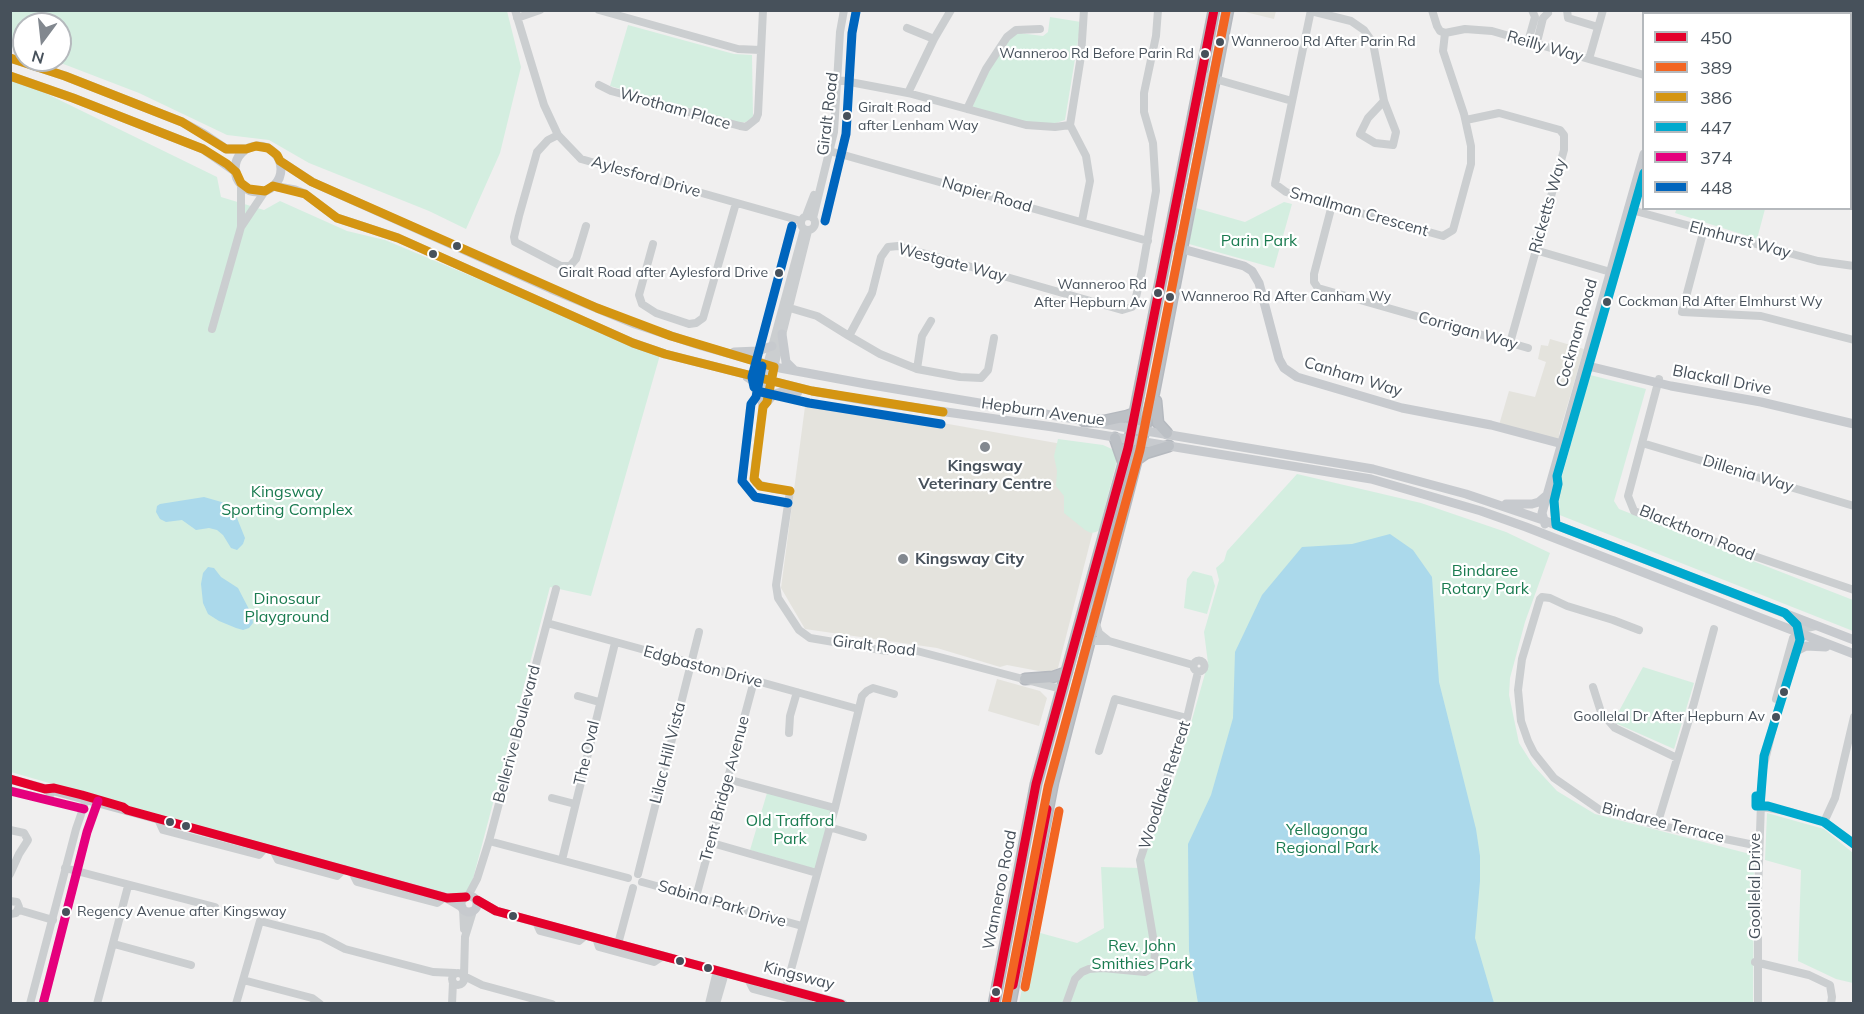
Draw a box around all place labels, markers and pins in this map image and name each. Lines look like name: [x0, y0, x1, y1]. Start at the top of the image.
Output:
place label: Wanneroo Rd After Parin Rd: [1231, 34, 1416, 50]
marker: Wanneroo Rd After Parin Rd: [1214, 36, 1226, 48]
place label: Wanneroo Rd Before Parin Rd: [999, 46, 1194, 62]
marker: Wanneroo Rd Before Parin Rd: [1199, 48, 1211, 60]
place label: Giralt Road after Lenham Way: [858, 100, 978, 132]
marker: Giralt Road after Lenham Way: [841, 110, 853, 122]
unlabelled marker: [451, 240, 463, 252]
unlabelled marker: [427, 248, 439, 260]
place label: Giralt Road after Aylesford Drive: [559, 265, 768, 281]
marker: Giralt Road after Aylesford Drive: [773, 267, 785, 279]
place label: Wanneroo Rd After Hepburn Av: [1034, 277, 1147, 310]
marker: Wanneroo Rd After Hepburn Av: [1152, 287, 1164, 299]
place label: Wanneroo Rd After Canham Wy: [1181, 289, 1391, 305]
marker: Wanneroo Rd After Canham Wy: [1164, 291, 1176, 303]
place label: Cockman Rd After Elmhurst Wy: [1618, 294, 1822, 310]
marker: Cockman Rd After Elmhurst Wy: [1601, 296, 1613, 308]
marker: Kingsway Veterinary Centre: [978, 440, 992, 454]
place label: Kingsway Veterinary Centre: [918, 456, 1052, 494]
place label: Kingsway City: [915, 549, 1024, 569]
marker: Kingsway City: [896, 552, 910, 566]
unlabelled marker: [1778, 686, 1790, 698]
place label: Goollelal Dr After Hepburn Av: [1573, 709, 1765, 725]
marker: Goollelal Dr After Hepburn Av: [1770, 711, 1782, 723]
unlabelled marker: [164, 816, 176, 828]
unlabelled marker: [180, 820, 192, 832]
place label: Regency Avenue after Kingsway: [77, 904, 286, 920]
marker: Regency Avenue after Kingsway: [60, 906, 72, 918]
unlabelled marker: [507, 910, 519, 922]
unlabelled marker: [674, 955, 686, 967]
unlabelled marker: [702, 962, 714, 974]
unlabelled marker: [990, 986, 1002, 998]

